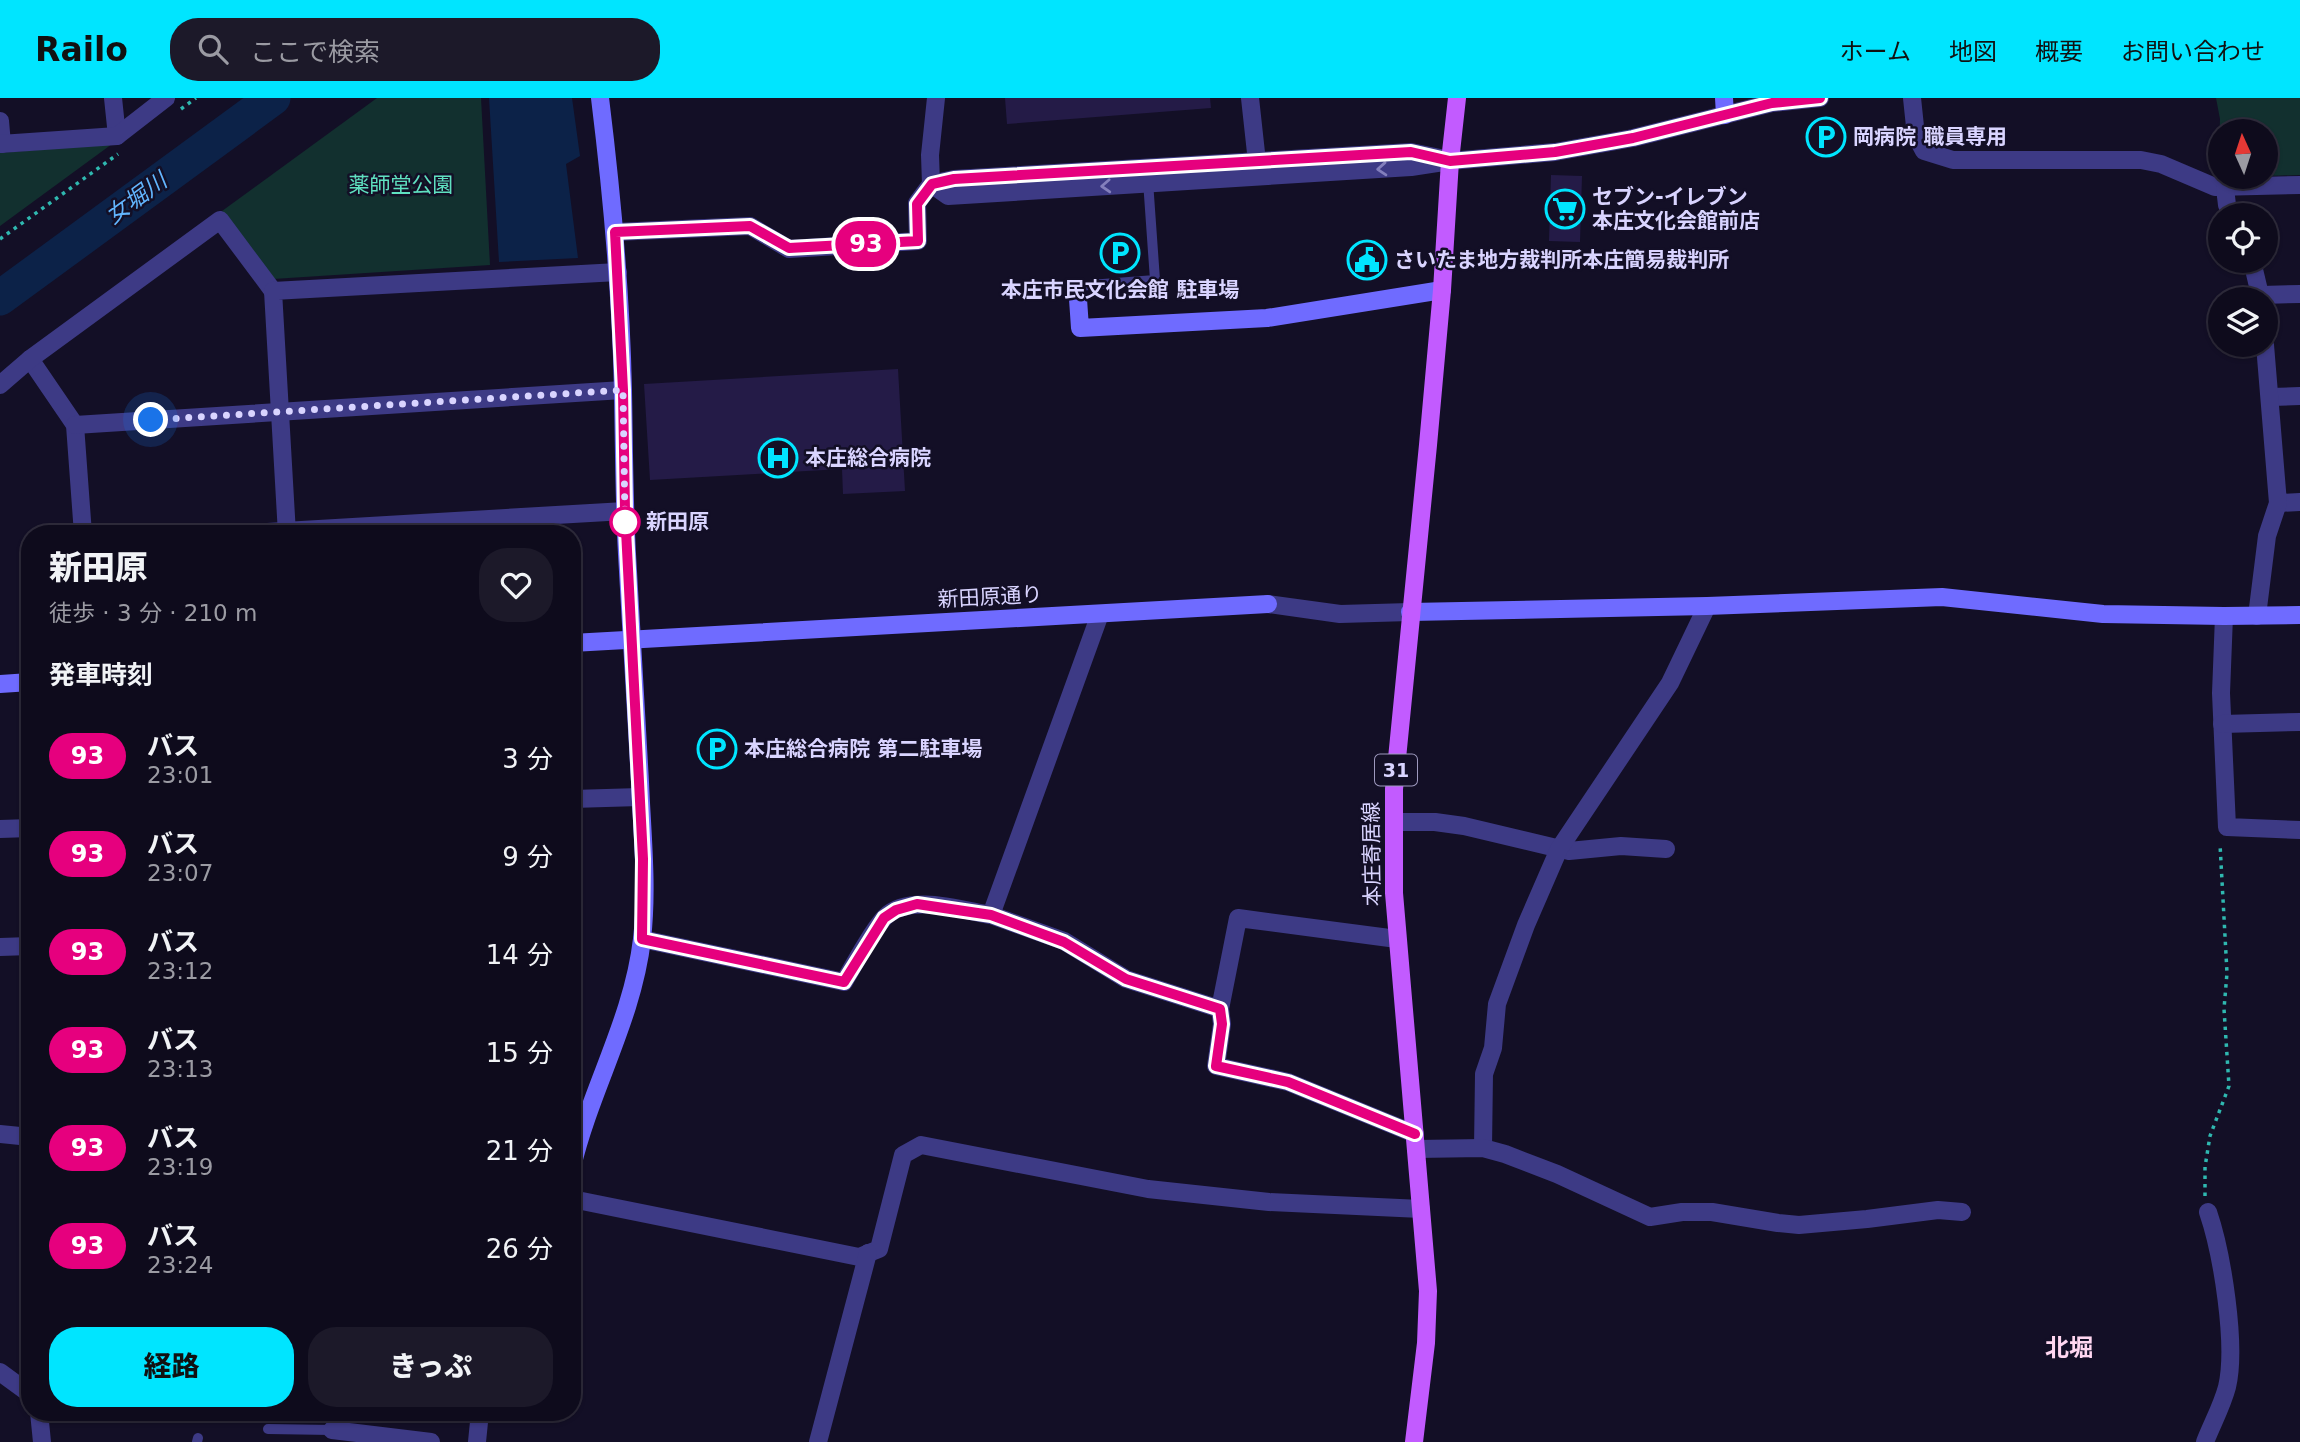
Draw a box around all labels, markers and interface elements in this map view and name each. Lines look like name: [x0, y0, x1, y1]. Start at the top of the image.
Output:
search box: [170, 18, 660, 81]
text: Railo: [35, 30, 128, 69]
icon: search: [194, 30, 232, 68]
text: ここで検索: [250, 37, 380, 67]
text: ホーム: [1840, 38, 1911, 66]
text: 地図: [1949, 38, 1997, 66]
text: 概要: [2035, 38, 2083, 66]
text: お問い合わせ: [2121, 38, 2265, 66]
parking icon: 岡病院 職員専用: [1805, 116, 1847, 158]
north arrow: [2208, 119, 2278, 189]
map controls: [2208, 119, 2278, 357]
place label: 岡病院 職員専用: [1853, 125, 2007, 149]
one-way arrow: [1376, 161, 1387, 176]
water label: 女堀川: [100, 165, 174, 229]
park label: 薬師堂公園: [349, 173, 454, 197]
one-way arrow: [1101, 179, 1112, 194]
place label: セブン-イレブン 本庄文化会館前店: [1592, 185, 1760, 233]
supermarket icon: セブン-イレブン 本庄文化会館前店: [1544, 188, 1586, 230]
button: locate: [2208, 203, 2278, 273]
line badge: 93: [834, 221, 898, 267]
text: 93: [849, 230, 883, 258]
parking icon: 本庄市民文化会館 駐車場: [1099, 232, 1141, 274]
public building icon: さいたま地方裁判所本庄簡易裁判所: [1346, 239, 1388, 281]
place label: さいたま地方裁判所本庄簡易裁判所: [1394, 248, 1729, 272]
place label: 本庄市民文化会館 駐車場: [1001, 278, 1239, 302]
button: layers: [2208, 287, 2278, 357]
your location: [133, 402, 168, 437]
hospital icon: 本庄総合病院: [757, 437, 799, 479]
place label: 本庄総合病院: [805, 446, 931, 470]
marker: 新田原: [610, 507, 640, 537]
place label: 新田原: [646, 510, 709, 534]
text: 新田原: [49, 548, 148, 587]
button: heart: [479, 548, 553, 622]
street label: 新田原通り: [937, 582, 1043, 612]
text: 徒歩 · 3 分 · 210 m: [49, 600, 257, 626]
text: 発車時刻: [49, 660, 153, 690]
parking icon: 本庄総合病院 第二駐車場: [696, 728, 738, 770]
text: バス: [147, 731, 199, 761]
place label: 本庄総合病院 第二駐車場: [744, 737, 982, 761]
text: 93: [71, 742, 104, 770]
text: 3 分: [502, 744, 553, 774]
road number: 31: [1375, 754, 1417, 786]
text: 23:01: [147, 762, 213, 788]
street label: 本庄寄居線: [1359, 801, 1385, 907]
text: バス: [147, 829, 199, 859]
text: 93: [71, 840, 104, 868]
text: 9 分: [502, 842, 553, 872]
text: 23:07: [147, 860, 213, 886]
text: バス: [147, 927, 199, 957]
text: 93: [71, 938, 104, 966]
text: 14 分: [486, 940, 553, 970]
text: 23:12: [147, 958, 213, 984]
text: バス: [147, 1025, 199, 1055]
text: 93: [71, 1036, 104, 1064]
text: 15 分: [486, 1038, 553, 1068]
text: 23:13: [147, 1056, 213, 1082]
text: バス: [147, 1123, 199, 1153]
text: 93: [71, 1134, 104, 1162]
text: 21 分: [486, 1136, 553, 1166]
text: 23:19: [147, 1154, 213, 1180]
text: バス: [147, 1221, 199, 1251]
text: 93: [71, 1232, 104, 1260]
text: 26 分: [486, 1234, 553, 1264]
text: 23:24: [147, 1252, 213, 1278]
button: 経路: [49, 1327, 294, 1407]
button: きっぷ: [308, 1327, 553, 1407]
district label: 北堀: [2045, 1334, 2093, 1362]

